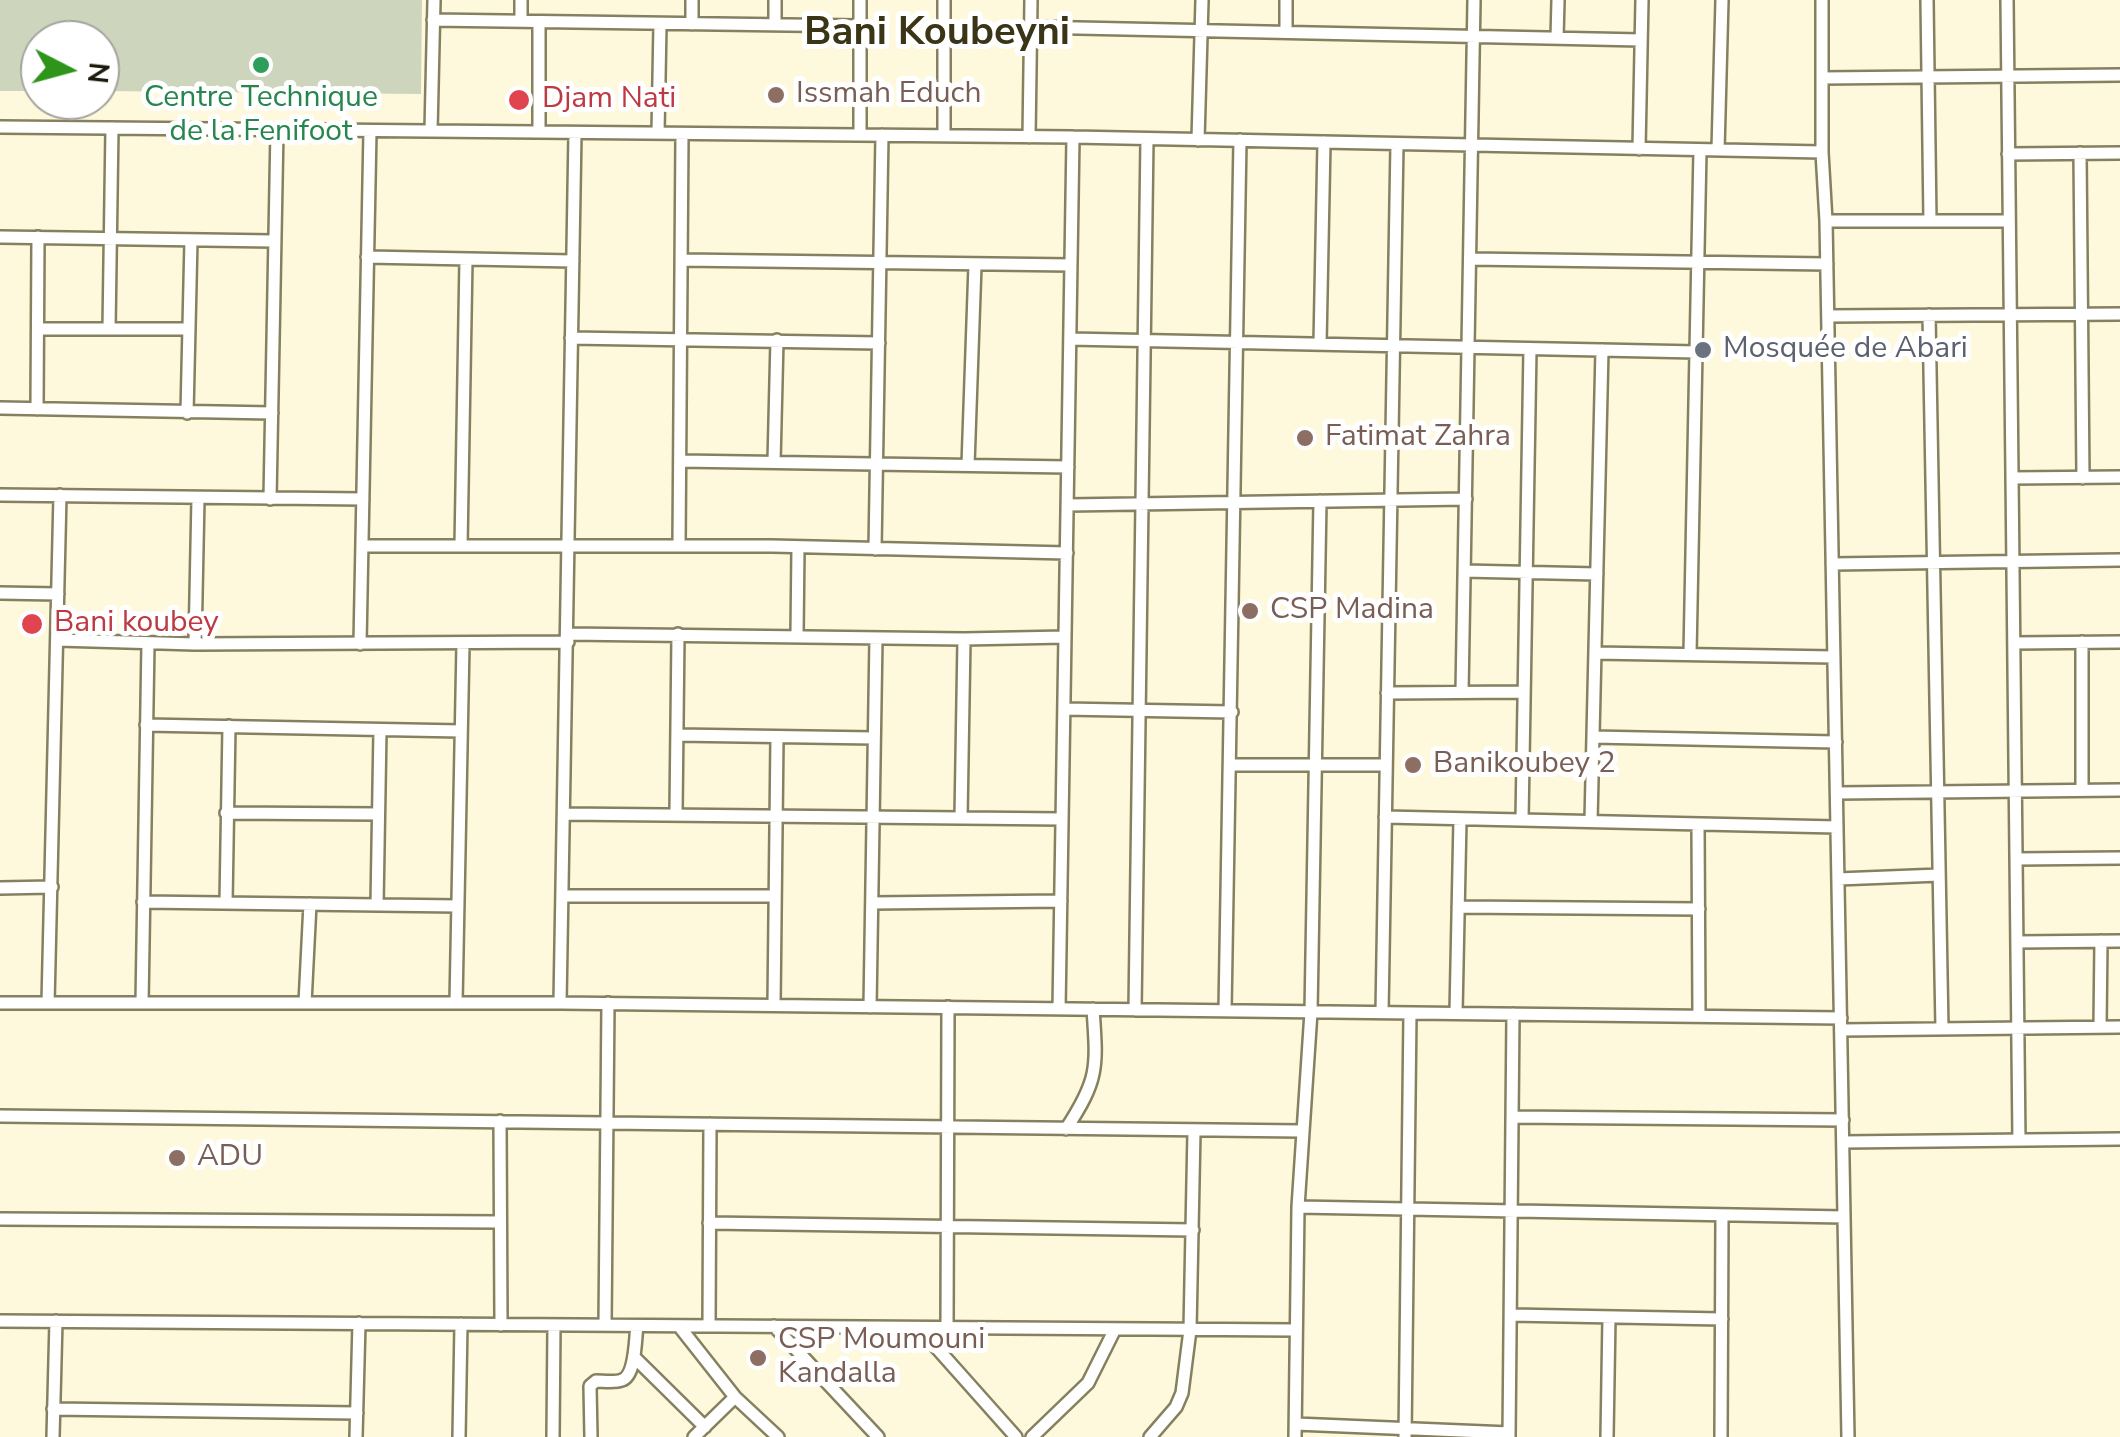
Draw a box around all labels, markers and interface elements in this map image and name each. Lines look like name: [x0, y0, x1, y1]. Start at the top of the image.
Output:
district label: Bani Koubeyni: [804, 10, 1070, 58]
north arrow: [20, 20, 120, 120]
marker: Centre Technique de la Fenifoot: [250, 54, 272, 76]
text: N: [78, 61, 118, 85]
place label: Issmah Educh: [796, 77, 981, 113]
place label: Centre Technique de la Fenifoot: [144, 81, 378, 152]
place label: Djam Nati: [542, 82, 676, 118]
marker: Issmah Educh: [765, 84, 787, 106]
marker: Djam Nati: [506, 87, 532, 113]
place label: Mosquée de Abari: [1723, 332, 1968, 368]
marker: Mosquée de Abari: [1692, 339, 1714, 361]
place label: Fatimat Zahra: [1325, 420, 1511, 456]
marker: Fatimat Zahra: [1294, 427, 1316, 449]
place label: CSP Madina: [1270, 593, 1434, 629]
marker: CSP Madina: [1239, 600, 1261, 622]
place label: Bani koubey: [54, 606, 219, 642]
marker: Bani koubey: [19, 611, 45, 637]
place label: Banikoubey 2: [1433, 747, 1616, 783]
marker: Banikoubey 2: [1402, 754, 1424, 776]
place label: ADU: [197, 1140, 263, 1176]
marker: ADU: [166, 1147, 188, 1169]
place label: CSP Moumouni Kandalla: [778, 1323, 985, 1394]
marker: CSP Moumouni Kandalla: [747, 1347, 769, 1369]

